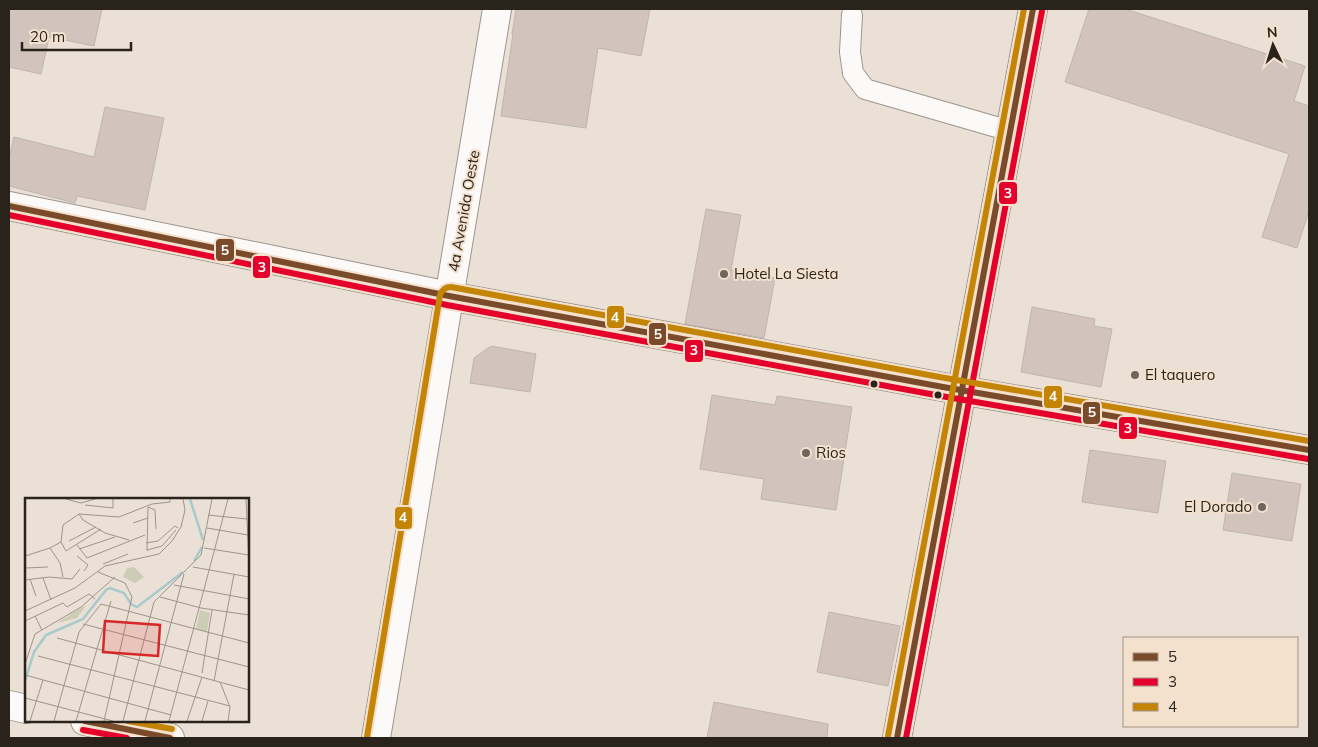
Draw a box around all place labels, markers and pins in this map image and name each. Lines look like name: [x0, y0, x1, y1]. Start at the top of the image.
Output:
place label: Hotel La Siesta: [734, 264, 839, 283]
marker: Hotel La Siesta: [718, 268, 730, 280]
place label: El taquero: [1145, 365, 1215, 384]
marker: El taquero: [1129, 369, 1141, 381]
unlabelled marker: [869, 379, 879, 389]
unlabelled marker: [933, 390, 943, 400]
place label: Rios: [816, 443, 846, 462]
marker: Rios: [800, 447, 812, 459]
place label: El Dorado: [1184, 497, 1252, 516]
marker: El Dorado: [1256, 501, 1268, 513]

